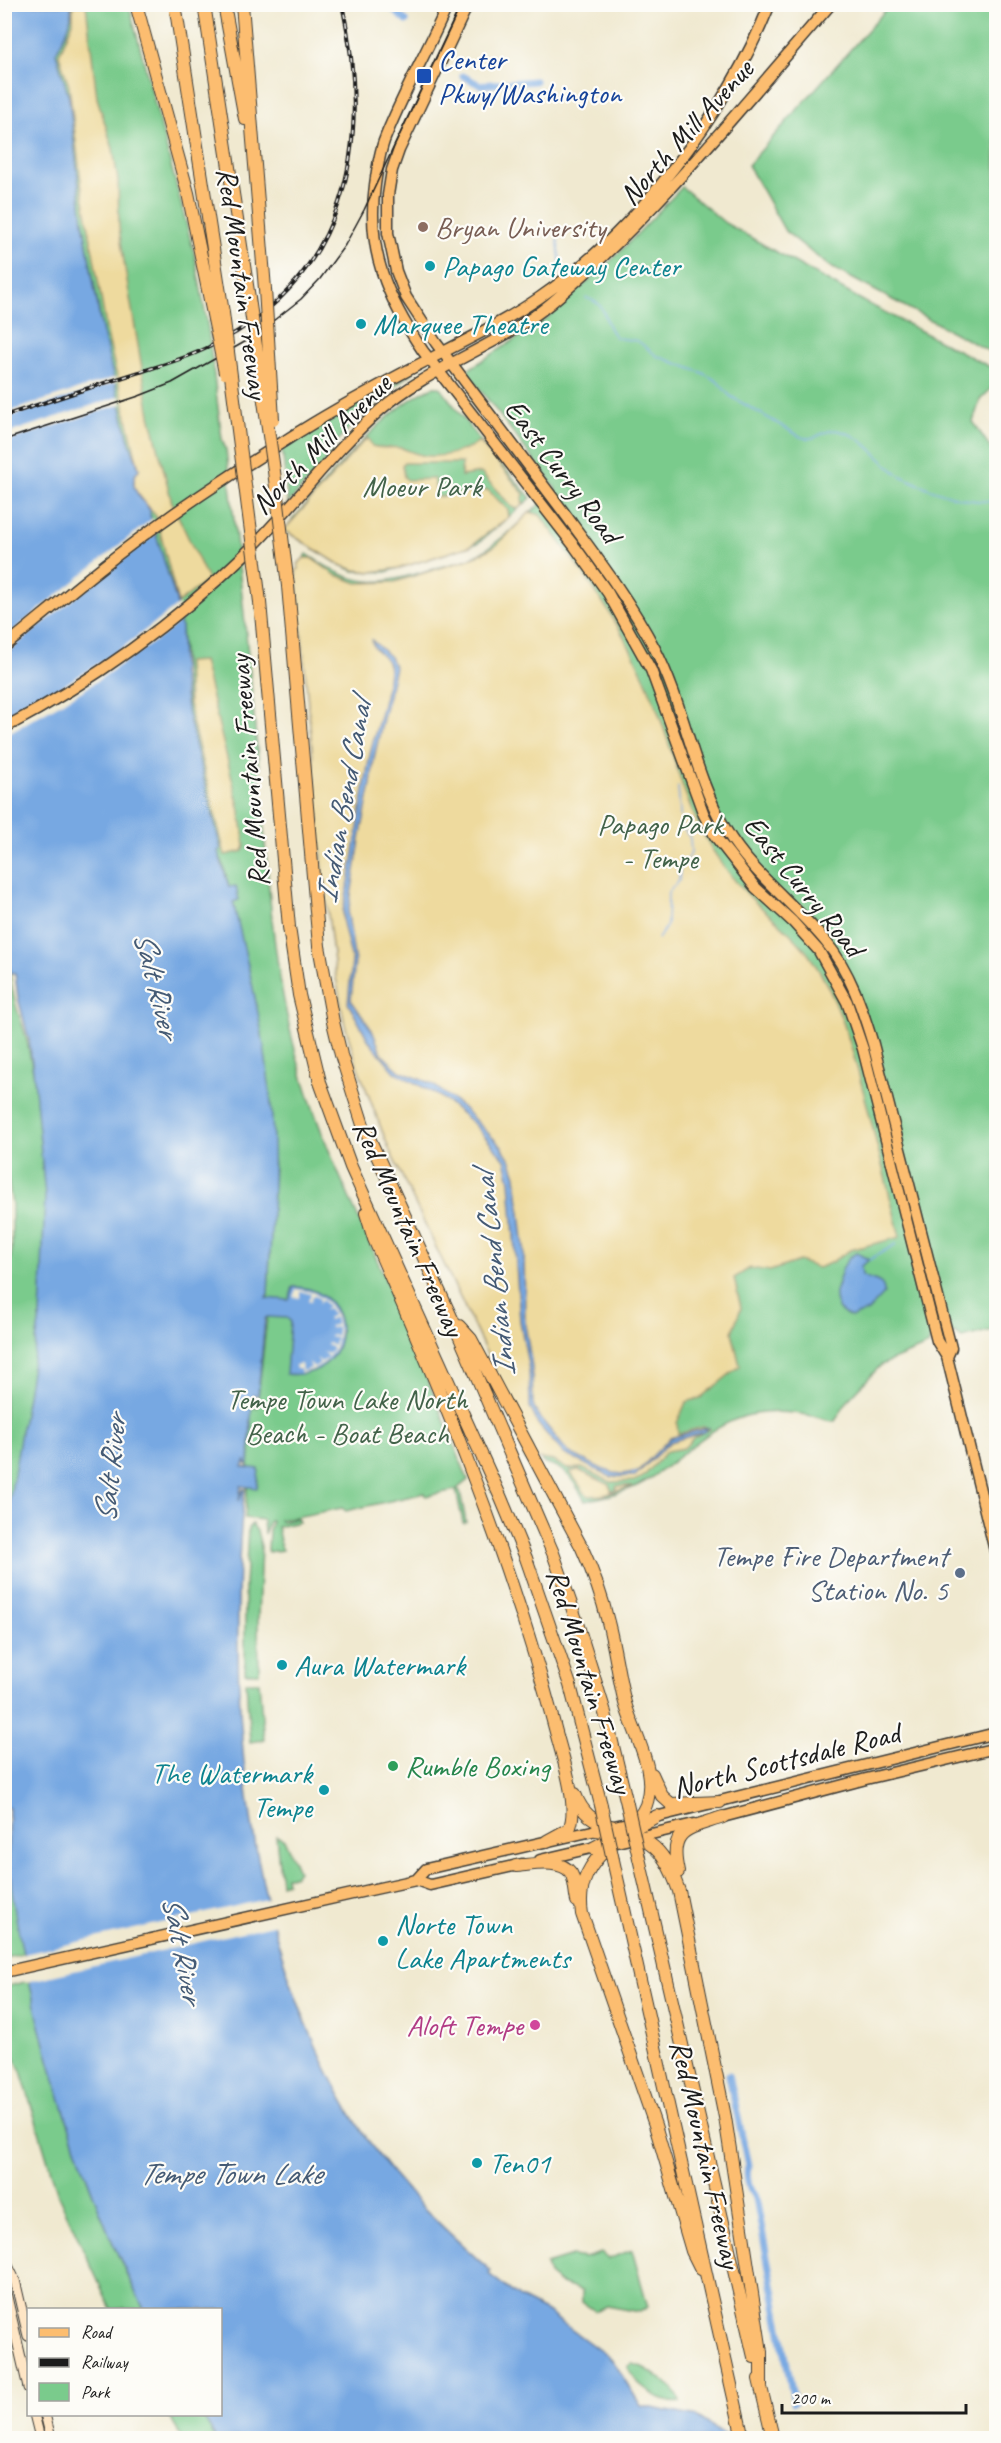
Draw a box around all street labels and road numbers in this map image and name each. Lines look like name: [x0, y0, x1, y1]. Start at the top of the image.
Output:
street label: North Mill Avenue: [610, 49, 763, 213]
street label: Red Mountain Freeway: [208, 165, 278, 404]
street label: North Mill Avenue: [243, 364, 401, 522]
street label: East Curry Road: [496, 391, 632, 554]
street label: Red Mountain Freeway: [220, 651, 278, 888]
street label: East Curry Road: [735, 808, 875, 968]
street label: Red Mountain Freeway: [344, 1114, 475, 1344]
street label: Red Mountain Freeway: [538, 1564, 643, 1800]
street label: North Scottsdale Road: [669, 1712, 907, 1807]
street label: Red Mountain Freeway: [661, 2036, 751, 2274]

